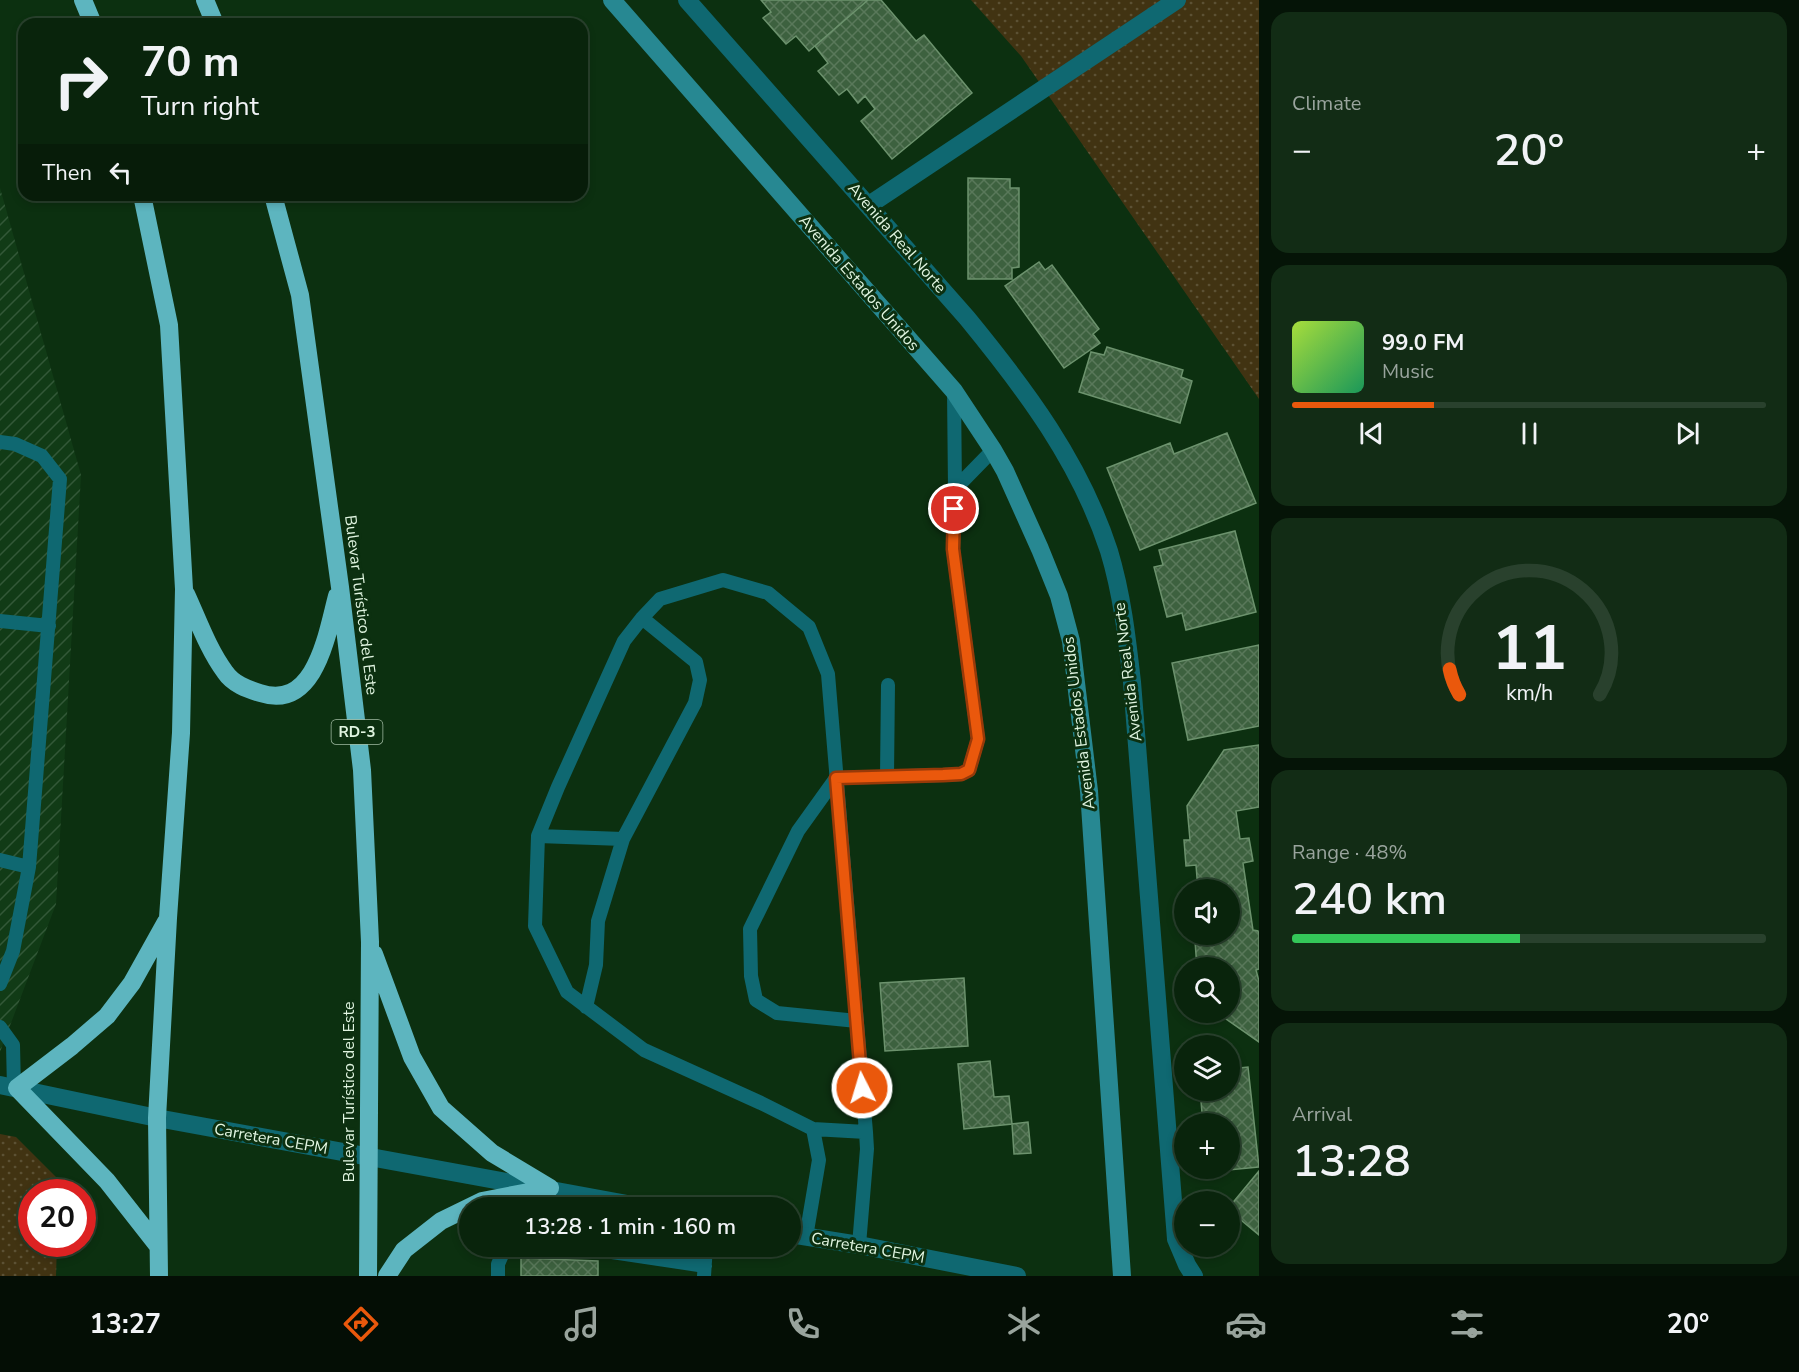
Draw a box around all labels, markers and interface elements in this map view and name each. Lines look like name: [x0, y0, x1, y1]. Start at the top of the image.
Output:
text: 70 m: [141, 34, 240, 91]
icon: right: [42, 42, 120, 120]
text: Turn right: [141, 88, 259, 125]
text: Climate: [1292, 90, 1361, 117]
text: 20°: [1494, 120, 1564, 181]
text: −: [1292, 128, 1312, 173]
text: +: [1746, 128, 1766, 173]
icon: left: [104, 156, 137, 189]
text: Then: [42, 158, 92, 188]
street label: Avenida Real Norte: [843, 178, 951, 298]
street label: Avenida Estados Unidos: [794, 210, 924, 356]
text: 99.0 FM: [1382, 328, 1464, 358]
text: Music: [1382, 358, 1434, 385]
icon: previous: [1355, 417, 1388, 450]
icon: pause: [1513, 417, 1546, 450]
icon: next: [1671, 417, 1704, 450]
pin: [928, 483, 979, 534]
icon: arrive: [937, 492, 970, 525]
street label: Bulevar Turístico del Este: [339, 514, 383, 696]
street label: Avenida Real Norte: [1109, 601, 1147, 743]
text: 11: [1492, 606, 1566, 691]
street label: Avenida Estados Unidos: [1057, 635, 1101, 811]
text: km/h: [1505, 678, 1553, 708]
road number: RD-3: [332, 720, 382, 744]
text: Range · 48%: [1292, 839, 1407, 866]
text: 240 km: [1292, 869, 1447, 930]
map controls: [1174, 879, 1240, 1257]
button: sound: [1174, 879, 1240, 945]
button: search: [1174, 957, 1240, 1023]
street label: Bulevar Turístico del Este: [338, 1002, 360, 1182]
button: layers: [1174, 1035, 1240, 1101]
position arrow: [830, 1056, 894, 1120]
text: Arrival: [1292, 1101, 1352, 1128]
button: +: [1174, 1113, 1240, 1179]
street label: Carretera CEPM: [212, 1118, 330, 1160]
text: 13:28: [1292, 1131, 1411, 1192]
speed limit sign: 20: [18, 1179, 96, 1257]
button: −: [1174, 1191, 1240, 1257]
text: 13:28 · 1 min · 160 m: [524, 1212, 736, 1242]
street label: Carretera CEPM: [809, 1227, 927, 1269]
icon: directions: [340, 1303, 382, 1345]
icon: music: [561, 1303, 603, 1345]
icon: phone: [782, 1303, 824, 1345]
icon: climate: [1003, 1303, 1045, 1345]
icon: car: [1225, 1303, 1267, 1345]
icon: filters: [1446, 1303, 1488, 1345]
text: 13:27: [90, 1306, 161, 1343]
text: 20°: [1667, 1306, 1709, 1343]

